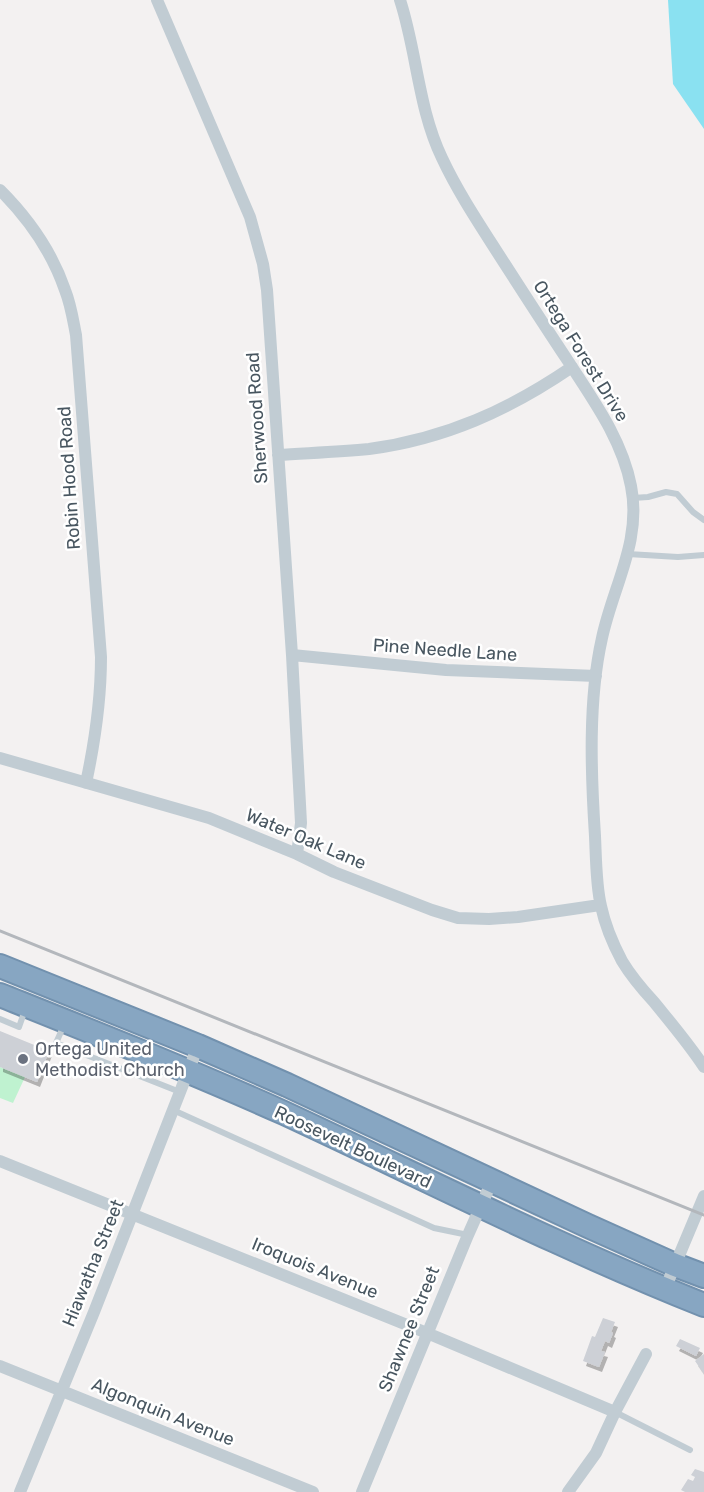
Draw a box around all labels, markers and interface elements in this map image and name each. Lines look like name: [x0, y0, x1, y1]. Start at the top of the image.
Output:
street label: Ortega Forest Drive: [529, 276, 633, 426]
street label: Sherwood Road: [241, 352, 273, 484]
street label: Robin Hood Road: [53, 406, 85, 550]
street label: Pine Needle Lane: [372, 634, 518, 666]
street label: Water Oak Lane: [243, 804, 369, 874]
place label: Ortega United Methodist Church: [35, 1038, 185, 1081]
marker: Ortega United Methodist Church: [16, 1052, 30, 1066]
street label: Roosevelt Boulevard: [271, 1101, 435, 1193]
street label: Hiawatha Street: [57, 1196, 129, 1330]
street label: Iroquois Avenue: [249, 1233, 381, 1303]
street label: Shawnee Street: [374, 1263, 444, 1395]
street label: Algonquin Avenue: [88, 1373, 238, 1451]

